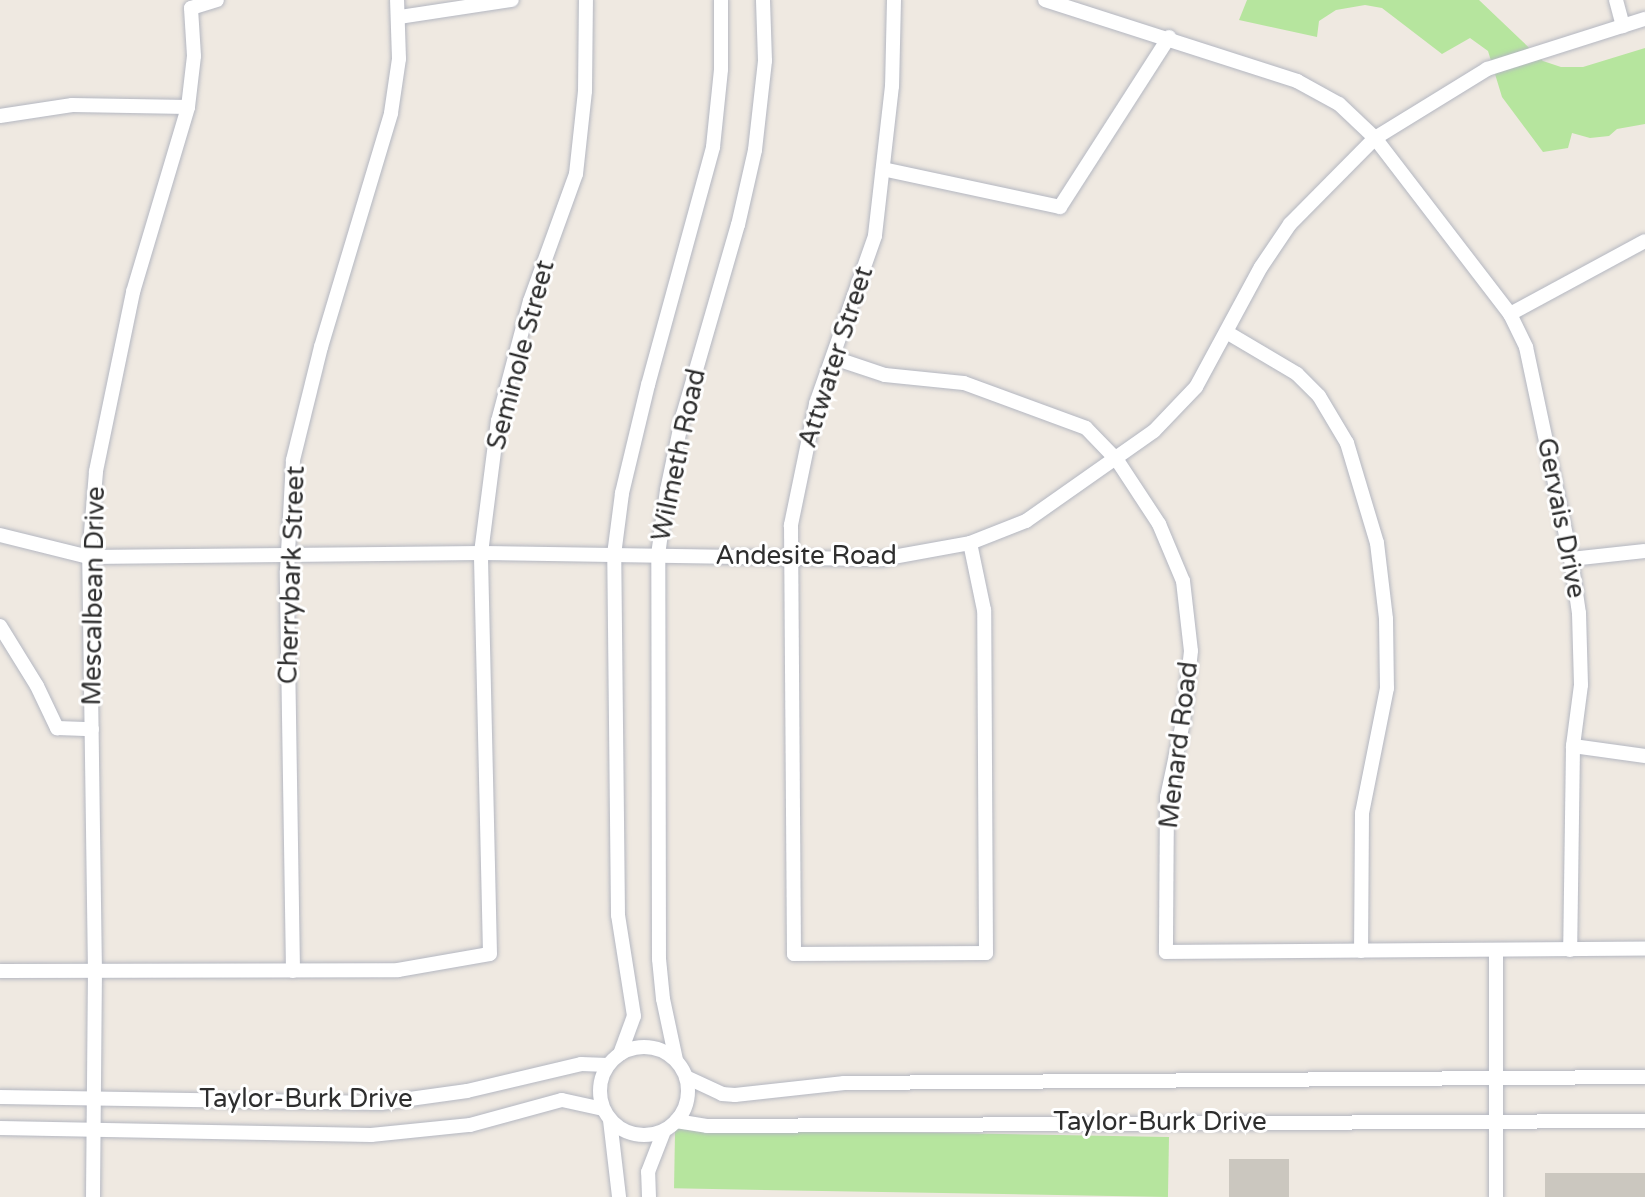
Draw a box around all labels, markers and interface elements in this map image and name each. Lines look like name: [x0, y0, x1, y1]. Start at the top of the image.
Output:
street label: Seminole Street: [481, 257, 561, 453]
street label: Attwater Street: [792, 262, 880, 452]
street label: Wilmeth Road: [646, 366, 712, 544]
street label: Gervais Drive: [1530, 435, 1592, 601]
street label: Cherrybark Street: [273, 465, 311, 685]
street label: Mescalbean Drive: [76, 486, 112, 706]
street label: Andesite Road: [715, 540, 897, 572]
street label: Menard Road: [1153, 660, 1205, 830]
street label: Taylor-Burk Drive: [199, 1083, 413, 1115]
street label: Taylor-Burk Drive: [1053, 1106, 1267, 1138]

